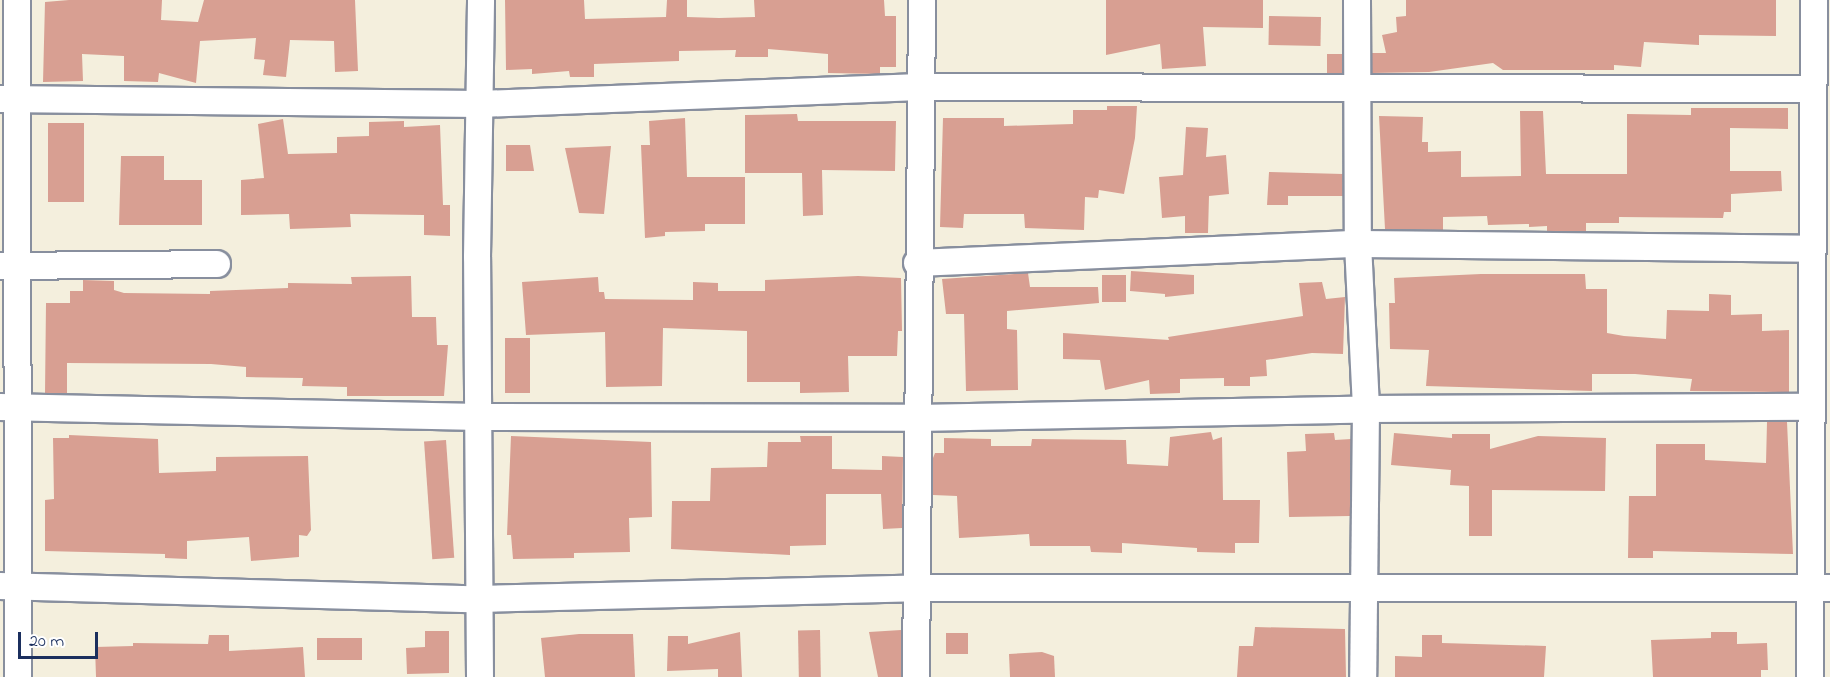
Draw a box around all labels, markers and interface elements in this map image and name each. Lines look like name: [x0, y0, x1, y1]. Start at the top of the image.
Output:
scale bar: [21, 620, 100, 658]
text: 20 m: [29, 629, 64, 655]

